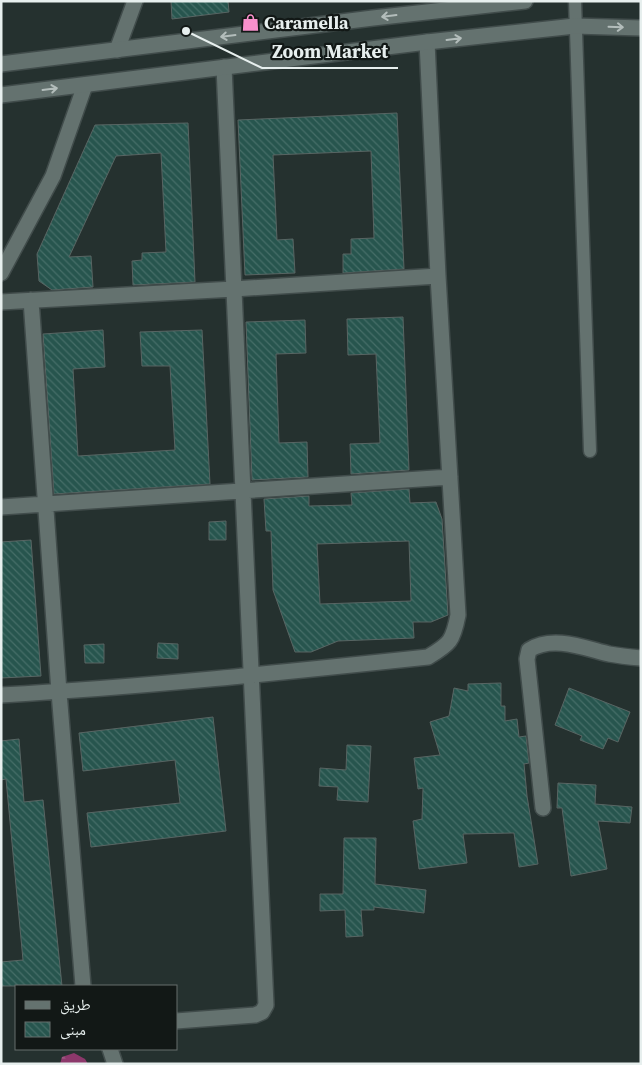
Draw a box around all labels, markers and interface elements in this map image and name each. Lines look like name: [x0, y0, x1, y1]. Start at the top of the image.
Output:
place label: Caramella: [264, 10, 349, 35]
one-way arrow: [382, 11, 398, 21]
shop icon: Caramella: [240, 12, 260, 32]
one-way arrow: [608, 23, 624, 32]
one-way arrow: [220, 31, 236, 41]
callout: Zoom Market: [262, 34, 398, 68]
one-way arrow: [446, 34, 462, 44]
text: Zoom Market: [272, 38, 388, 64]
one-way arrow: [41, 84, 57, 94]
legend: [15, 985, 178, 1050]
text: طريق: [60, 994, 91, 1015]
text: مبنى: [60, 1019, 86, 1040]

